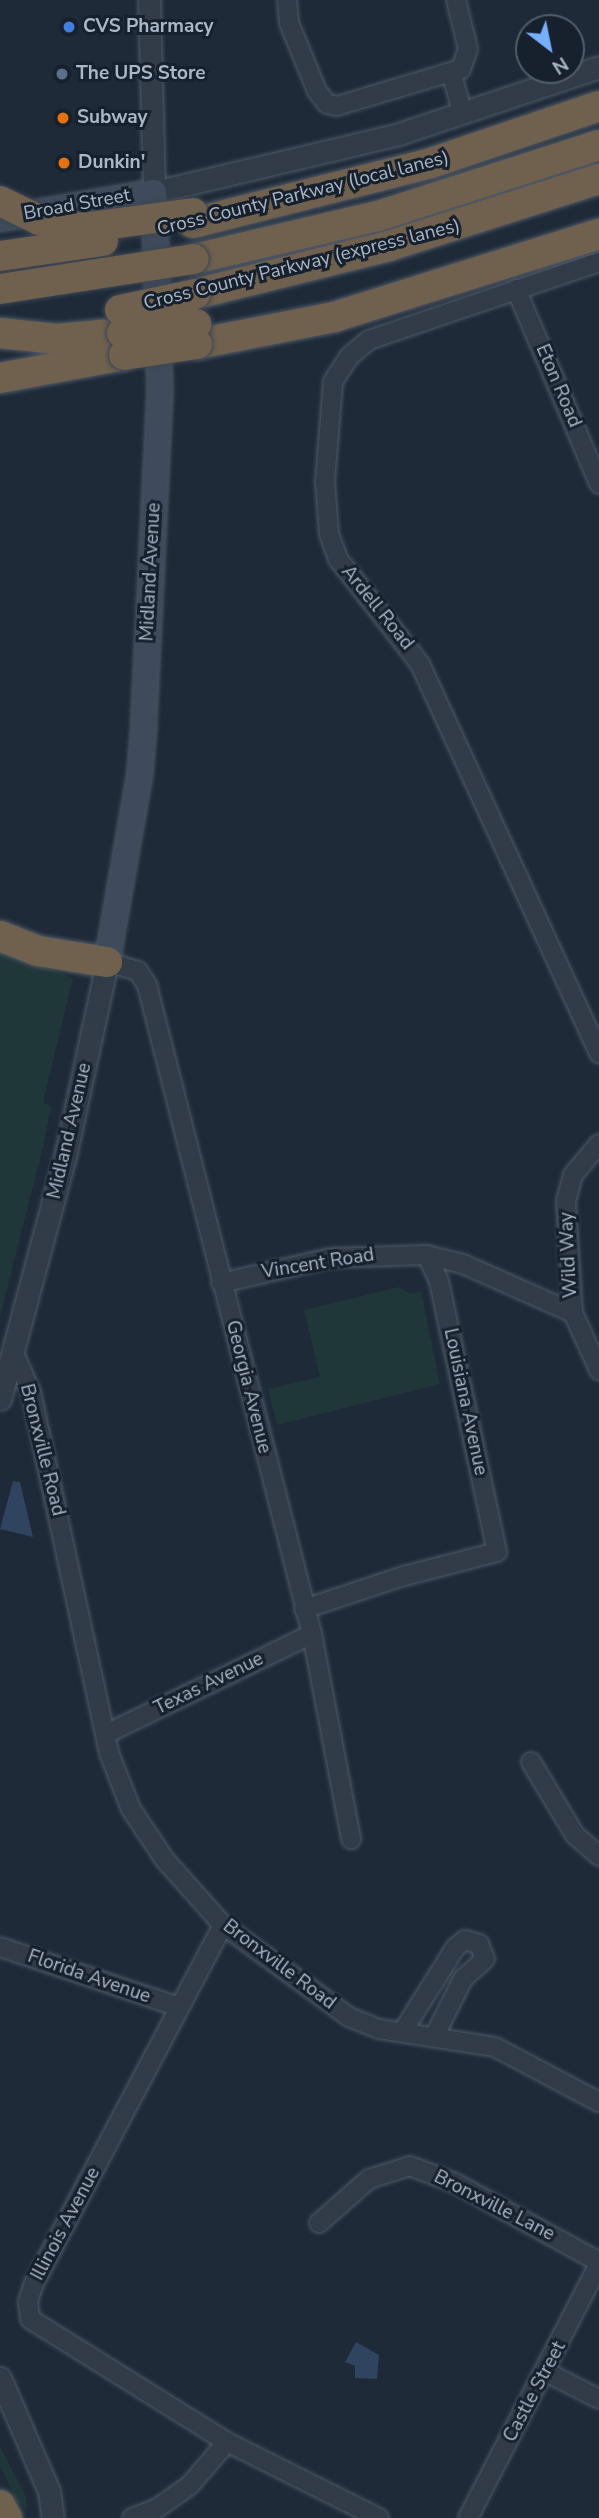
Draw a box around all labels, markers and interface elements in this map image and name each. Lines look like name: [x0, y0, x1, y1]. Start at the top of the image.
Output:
north arrow: [515, 14, 585, 84]
place label: CVS Pharmacy: [83, 16, 213, 38]
marker: CVS Pharmacy: [61, 19, 77, 35]
text: N: [547, 50, 573, 80]
place label: The UPS Store: [76, 63, 206, 85]
marker: The UPS Store: [54, 66, 70, 82]
place label: Subway: [77, 107, 148, 129]
marker: Subway: [55, 110, 71, 126]
street label: Cross County Parkway (local lanes): [155, 147, 451, 241]
place label: Dunkin': [78, 152, 145, 174]
marker: Dunkin': [56, 155, 72, 171]
street label: Broad Street: [22, 184, 132, 226]
street label: Cross County Parkway (express lanes): [141, 215, 463, 315]
street label: Eton Road: [530, 341, 586, 431]
street label: Midland Avenue: [136, 502, 166, 642]
street label: Ardell Road: [336, 561, 418, 655]
street label: Midland Avenue: [43, 1061, 97, 1201]
street label: Wild Way: [555, 1211, 583, 1299]
street label: Vincent Road: [260, 1244, 376, 1284]
street label: Georgia Avenue: [220, 1318, 276, 1456]
street label: Louisiana Avenue: [438, 1326, 492, 1478]
street label: Bronxville Road: [15, 1382, 69, 1518]
street label: Texas Avenue: [151, 1648, 267, 1720]
street label: Bronxville Road: [218, 1915, 340, 2015]
street label: Florida Avenue: [25, 1945, 153, 2009]
street label: Illinois Avenue: [27, 2163, 105, 2285]
street label: Bronxville Lane: [430, 2166, 558, 2246]
street label: Castle Street: [499, 2338, 571, 2446]

